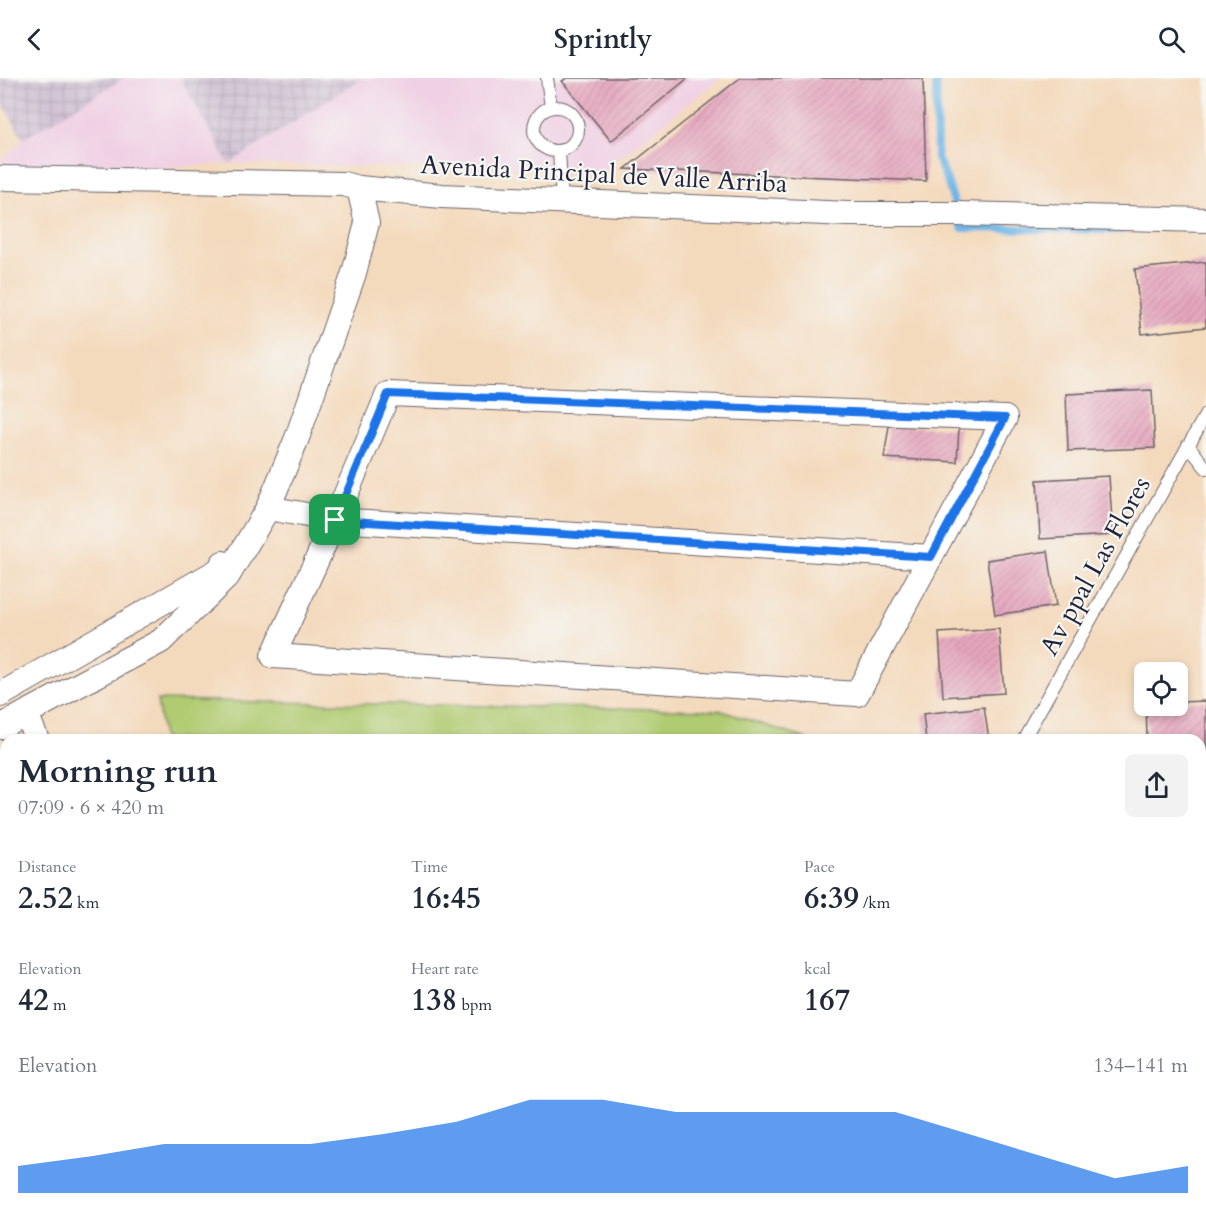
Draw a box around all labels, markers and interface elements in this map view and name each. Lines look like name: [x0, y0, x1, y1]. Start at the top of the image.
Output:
text: Sprintly: [554, 21, 652, 58]
icon: back: [18, 23, 51, 56]
icon: search: [1155, 23, 1188, 56]
street label: Avenida Principal de Valle Arriba: [420, 147, 788, 201]
street label: Av ppal Las Flores: [1031, 470, 1159, 662]
pin: [309, 494, 360, 545]
icon: arrive: [318, 503, 351, 536]
map controls: [1134, 662, 1188, 716]
button: locate: [1134, 662, 1188, 716]
text: Morning run: [18, 749, 218, 794]
button: share: [1125, 754, 1188, 817]
text: 07:09 · 6 × 420 m: [18, 794, 164, 821]
text: Distance: [18, 856, 76, 878]
text: Time: [411, 856, 448, 878]
text: Pace: [804, 856, 835, 878]
text: 2.52: [18, 878, 73, 919]
text: 16:45: [411, 878, 481, 919]
text: 6:39: [804, 878, 859, 919]
text: km: [73, 892, 99, 914]
text: /km: [859, 892, 890, 914]
text: Elevation: [18, 958, 82, 980]
text: Heart rate: [411, 958, 479, 980]
text: kcal: [804, 958, 831, 980]
text: 42: [18, 980, 49, 1021]
text: 138: [411, 980, 457, 1021]
text: 167: [804, 980, 850, 1021]
text: m: [49, 994, 67, 1016]
text: bpm: [457, 994, 492, 1016]
text: Elevation: [18, 1052, 97, 1079]
text: 134–141 m: [1093, 1052, 1188, 1079]

